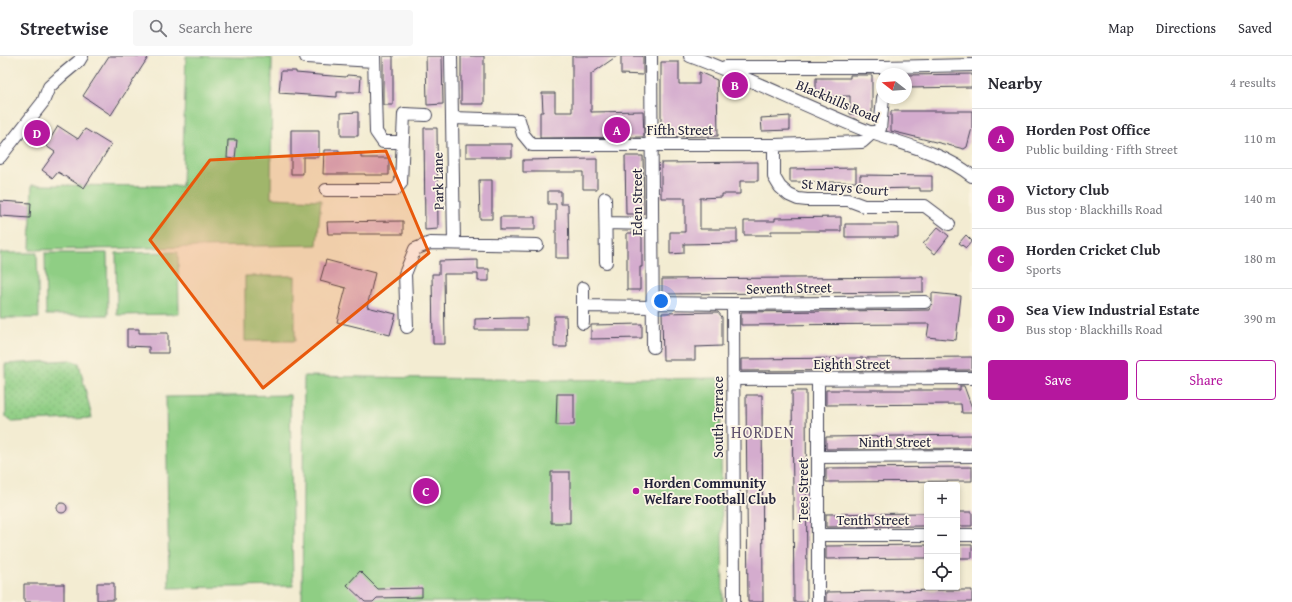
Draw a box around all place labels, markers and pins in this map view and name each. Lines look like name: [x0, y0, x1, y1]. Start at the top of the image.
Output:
pin: B: [722, 70, 748, 100]
pin: A: [604, 115, 630, 145]
pin: D: [24, 118, 50, 148]
place label: Horden Community Welfare Football Club: [644, 473, 777, 509]
pin: C: [413, 476, 439, 506]
marker: Horden Community Welfare Football Club: [631, 486, 641, 496]

